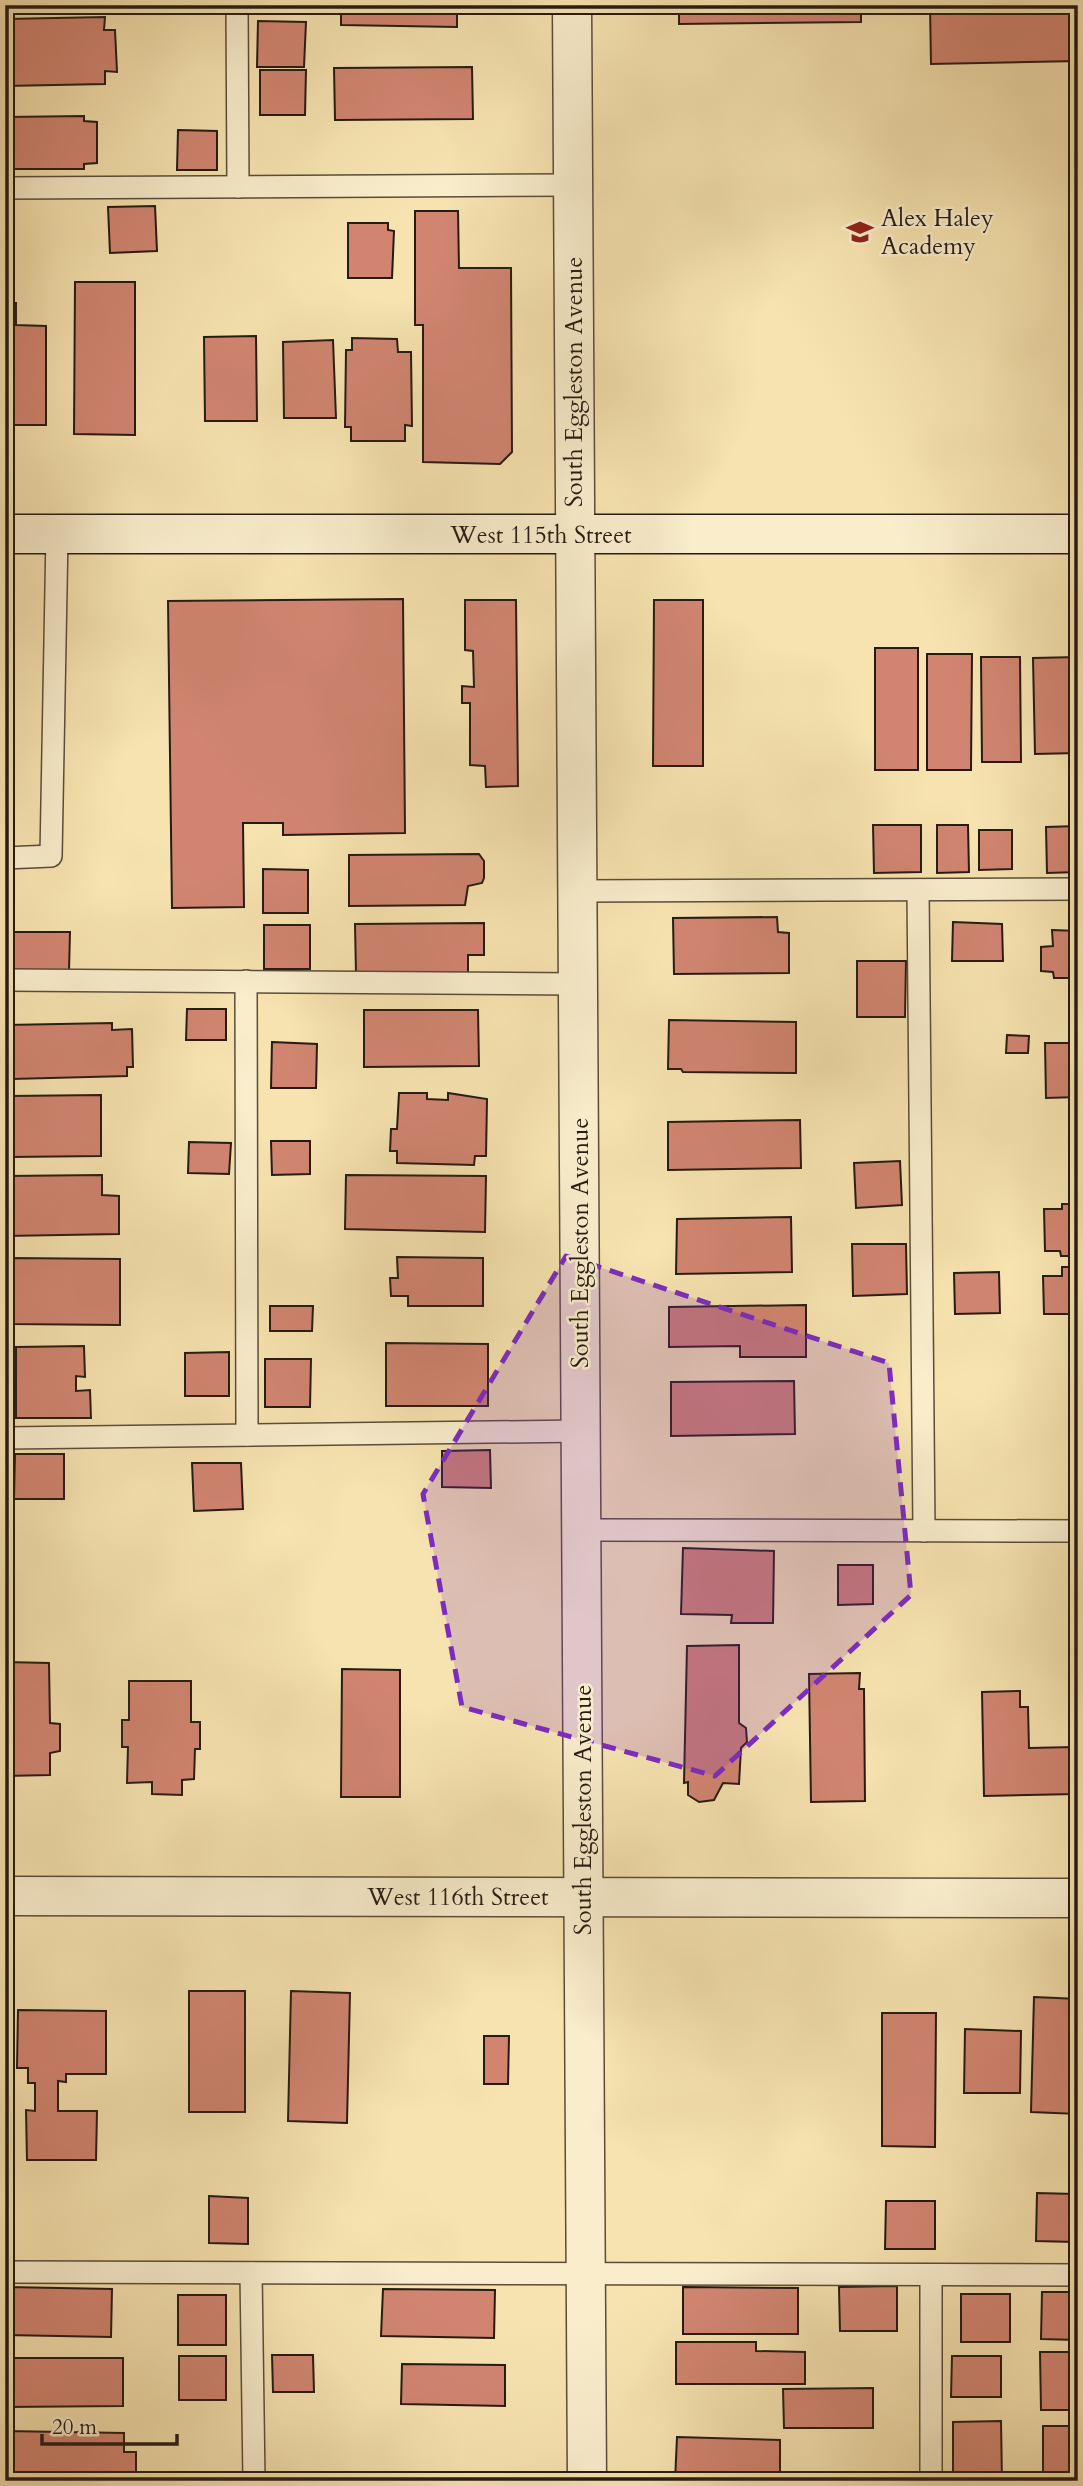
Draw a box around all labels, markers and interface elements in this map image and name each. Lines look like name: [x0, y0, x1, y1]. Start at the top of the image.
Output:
place label: Alex Haley Academy: [881, 202, 994, 263]
school or university icon: Alex Haley Academy: [845, 217, 875, 247]
street label: South Eggleston Avenue: [558, 257, 591, 507]
street label: West 115th Street: [449, 519, 632, 552]
street label: South Eggleston Avenue: [564, 1118, 597, 1368]
street label: South Eggleston Avenue: [567, 1685, 600, 1935]
street label: West 116th Street: [366, 1881, 549, 1914]
scale bar: [42, 2402, 177, 2446]
text: 20 m: [52, 2413, 97, 2442]

